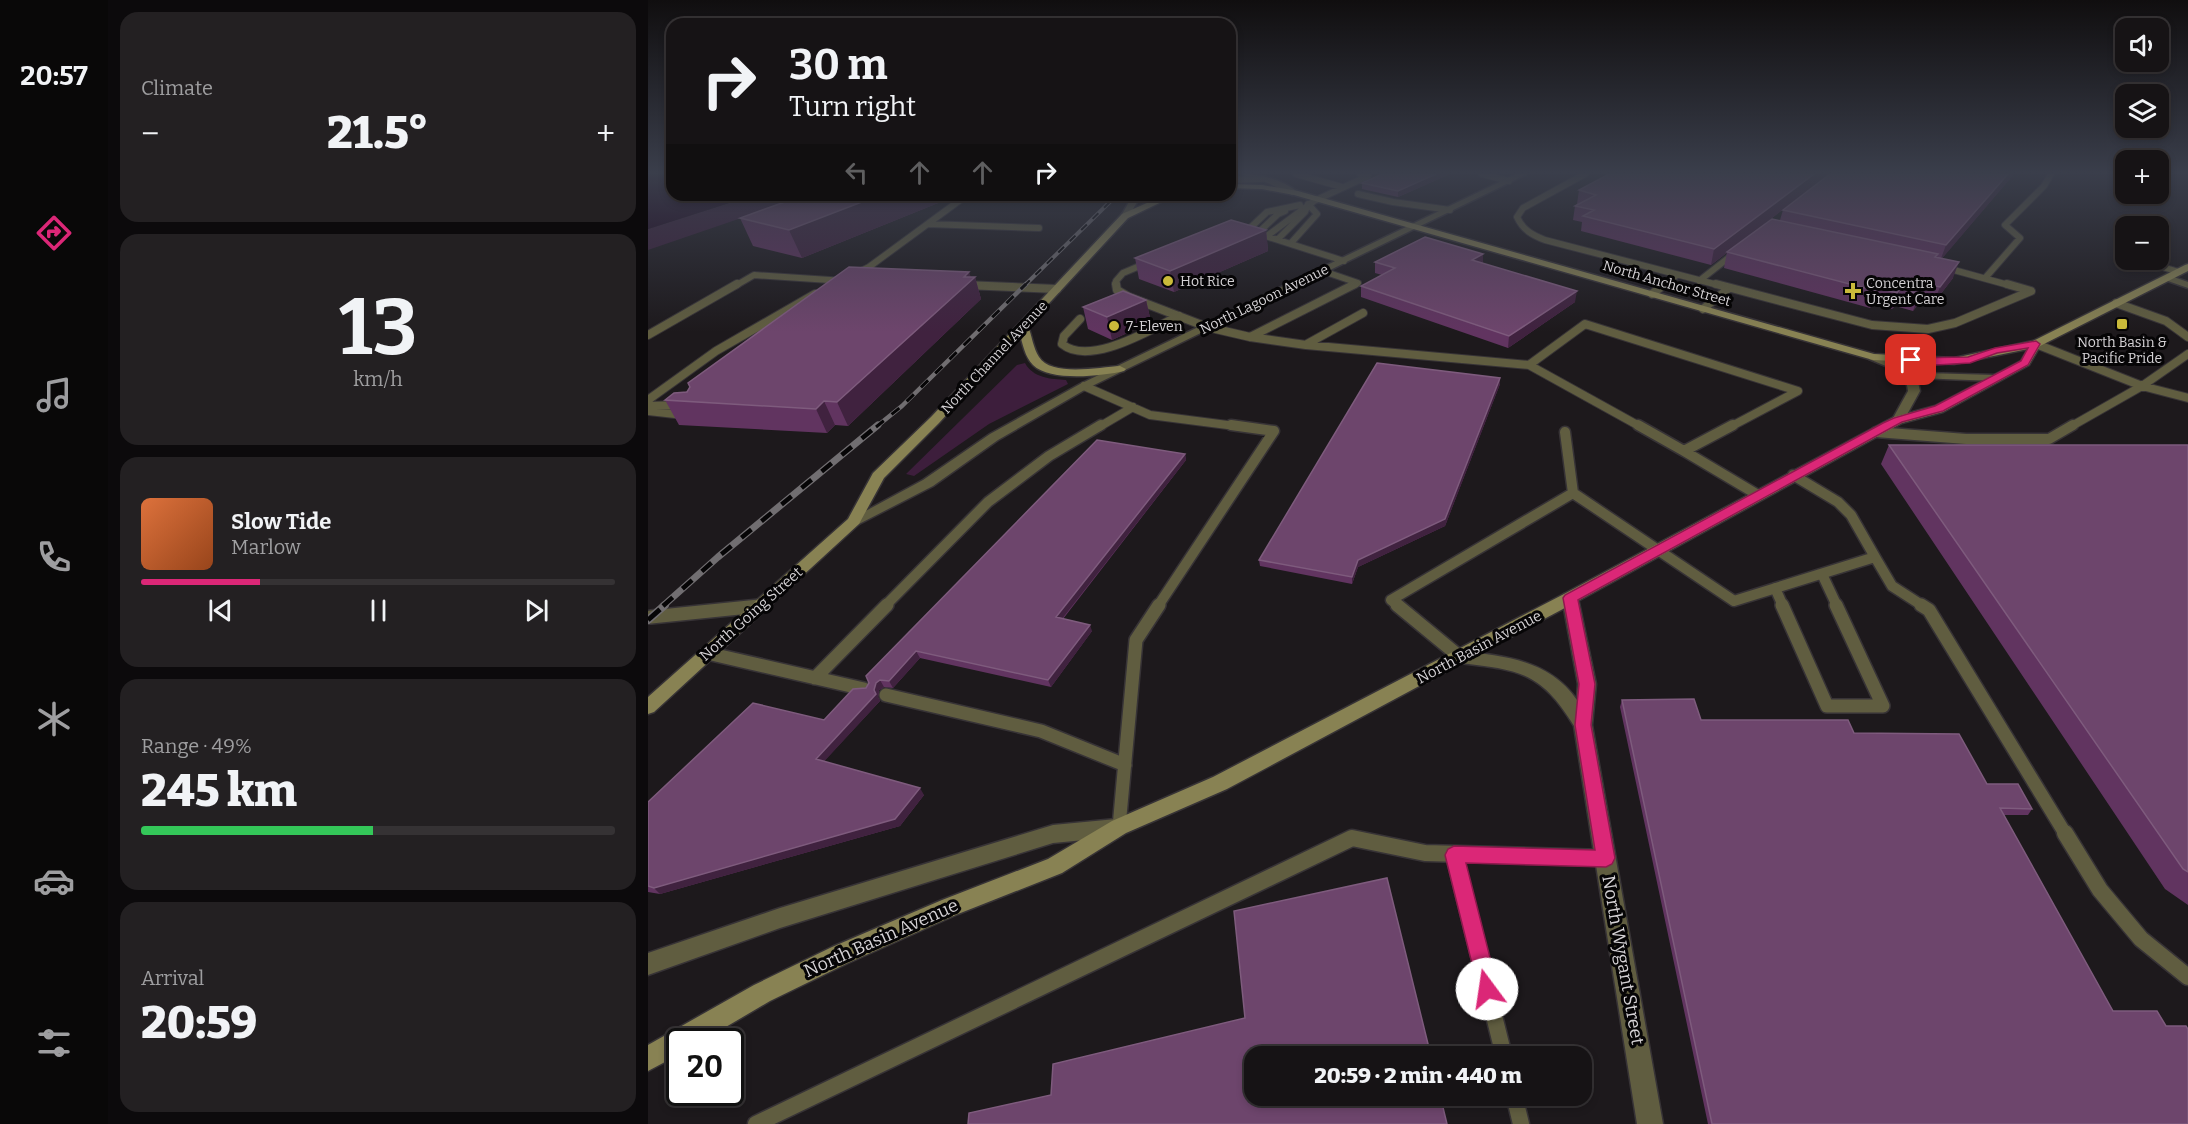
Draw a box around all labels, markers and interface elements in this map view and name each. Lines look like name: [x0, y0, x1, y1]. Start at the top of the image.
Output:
map controls: [2115, 18, 2169, 270]
button: sound: [2115, 18, 2169, 72]
text: 30 m: [789, 40, 888, 90]
icon: right: [690, 42, 768, 120]
text: 20:57: [20, 60, 88, 92]
text: Climate: [141, 76, 213, 100]
button: layers: [2115, 84, 2169, 138]
text: Turn right: [789, 91, 916, 123]
text: 21.5°: [327, 106, 428, 160]
text: −: [141, 114, 159, 154]
text: +: [596, 114, 615, 154]
button: +: [2115, 150, 2169, 204]
icon: left: [840, 156, 873, 189]
icon: ahead: [903, 156, 936, 189]
icon: ahead: [966, 156, 999, 189]
icon: right: [1029, 156, 1062, 189]
icon: directions: [33, 212, 75, 254]
button: −: [2115, 216, 2169, 270]
street label: North Anchor Street: [1601, 257, 1733, 310]
street label: North Lagoon Avenue: [1197, 261, 1331, 338]
place label: Hot Rice: [1180, 273, 1235, 290]
marker: Hot Rice: [1161, 274, 1175, 288]
place label: Concentra Urgent Care: [1866, 275, 1944, 308]
text: 13: [339, 281, 417, 375]
marker: Concentra Urgent Care: [1844, 282, 1862, 300]
street label: North Channel Avenue: [938, 297, 1051, 417]
marker: North Basin & Pacific Pride: [2115, 317, 2129, 331]
place label: 7-Eleven: [1126, 318, 1183, 335]
marker: 7-Eleven: [1107, 319, 1121, 333]
pin: [1885, 334, 1936, 385]
place label: North Basin & Pacific Pride: [2077, 334, 2167, 367]
icon: arrive: [1894, 343, 1927, 376]
text: km/h: [353, 367, 403, 391]
icon: music: [33, 374, 75, 416]
text: Slow Tide: [231, 508, 331, 535]
text: Marlow: [231, 535, 301, 559]
icon: phone: [33, 536, 75, 578]
street label: North Going Street: [696, 563, 806, 665]
icon: previous: [204, 594, 237, 627]
icon: pause: [362, 594, 395, 627]
icon: next: [520, 594, 553, 627]
street label: North Basin Avenue: [1413, 606, 1545, 688]
icon: climate: [33, 698, 75, 740]
text: Range · 49%: [141, 734, 252, 758]
text: 245 km: [141, 764, 297, 818]
icon: car: [33, 860, 75, 902]
street label: North Wygant Street: [1597, 873, 1649, 1047]
street label: North Basin Avenue: [800, 894, 962, 982]
position arrow: [1455, 957, 1519, 1021]
text: Arrival: [141, 966, 204, 990]
text: 20:59: [141, 996, 257, 1050]
icon: filters: [33, 1022, 75, 1064]
speed limit sign: 20: [666, 1028, 744, 1106]
text: 20:59 · 2 min · 440 m: [1314, 1062, 1522, 1089]

